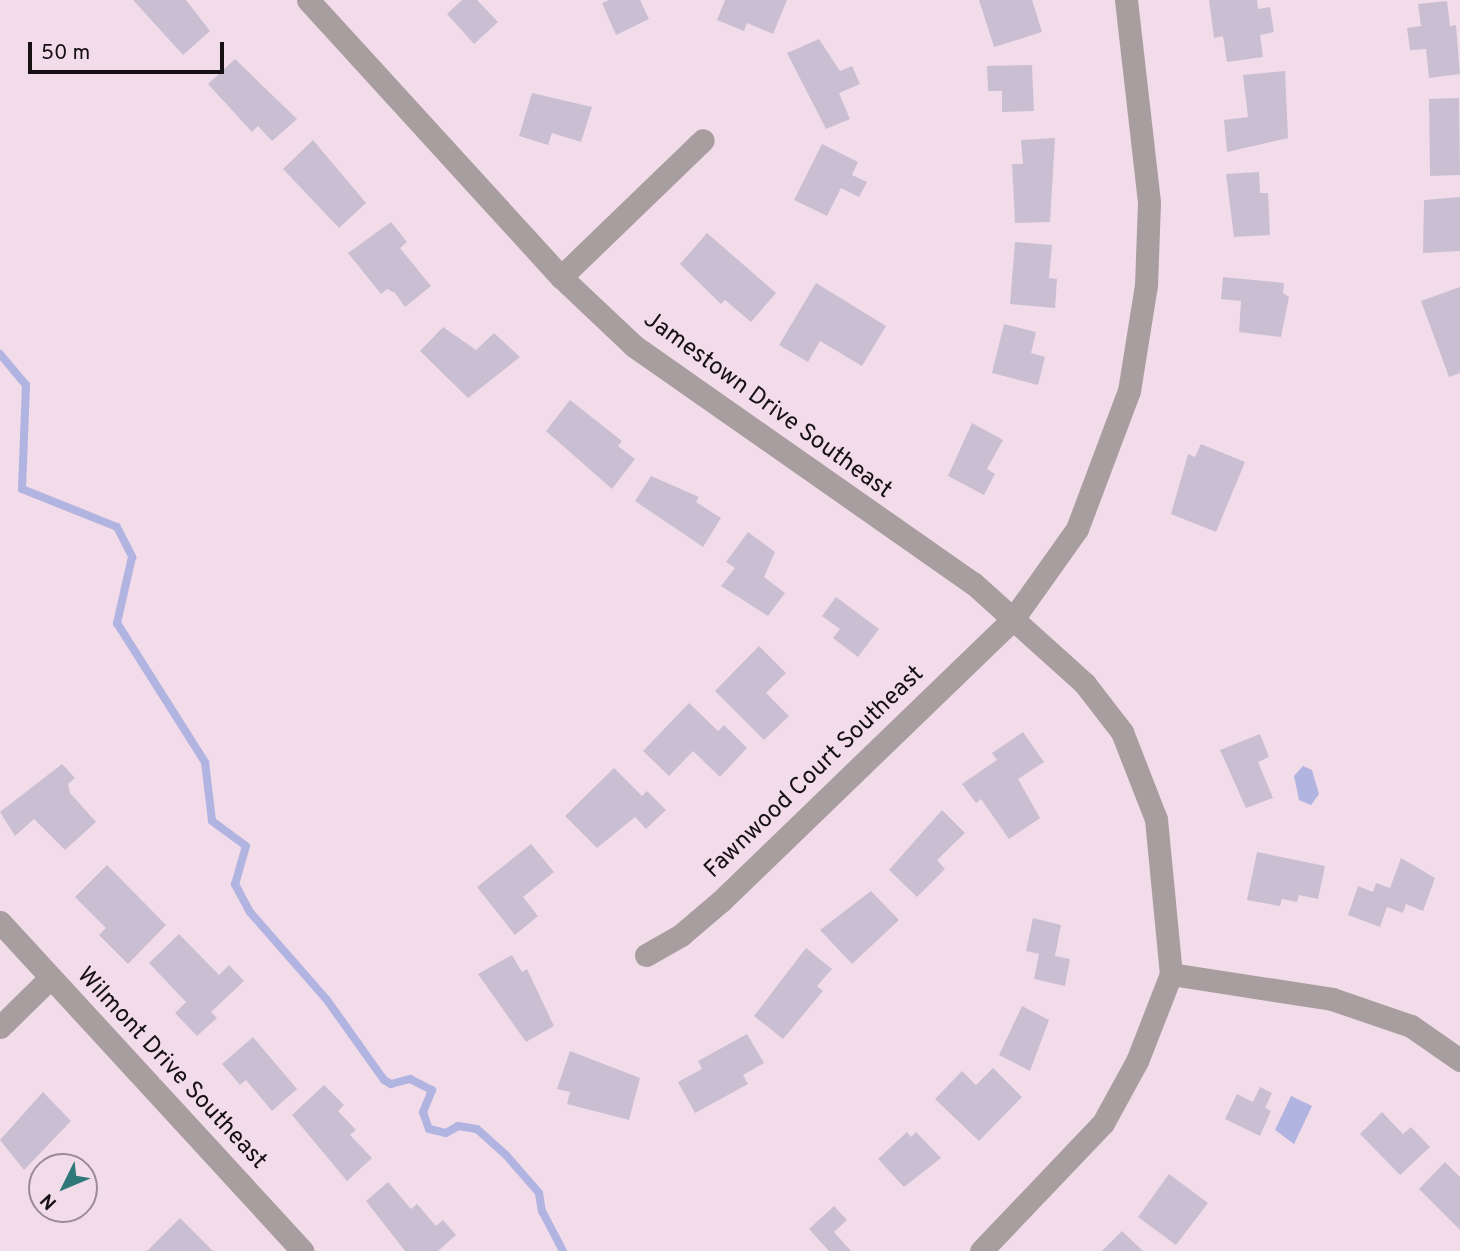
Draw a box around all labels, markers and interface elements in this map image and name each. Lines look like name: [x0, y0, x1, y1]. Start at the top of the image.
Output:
scale bar: [32, 28, 228, 72]
text: 50 m: [41, 40, 90, 67]
street label: Jamestown Drive Southeast: [637, 306, 897, 506]
street label: Fawnwood Court Southeast: [699, 661, 931, 885]
street label: Wilmont Drive Southeast: [70, 962, 272, 1176]
north arrow: [28, 1153, 98, 1223]
text: N: [36, 1188, 63, 1214]

